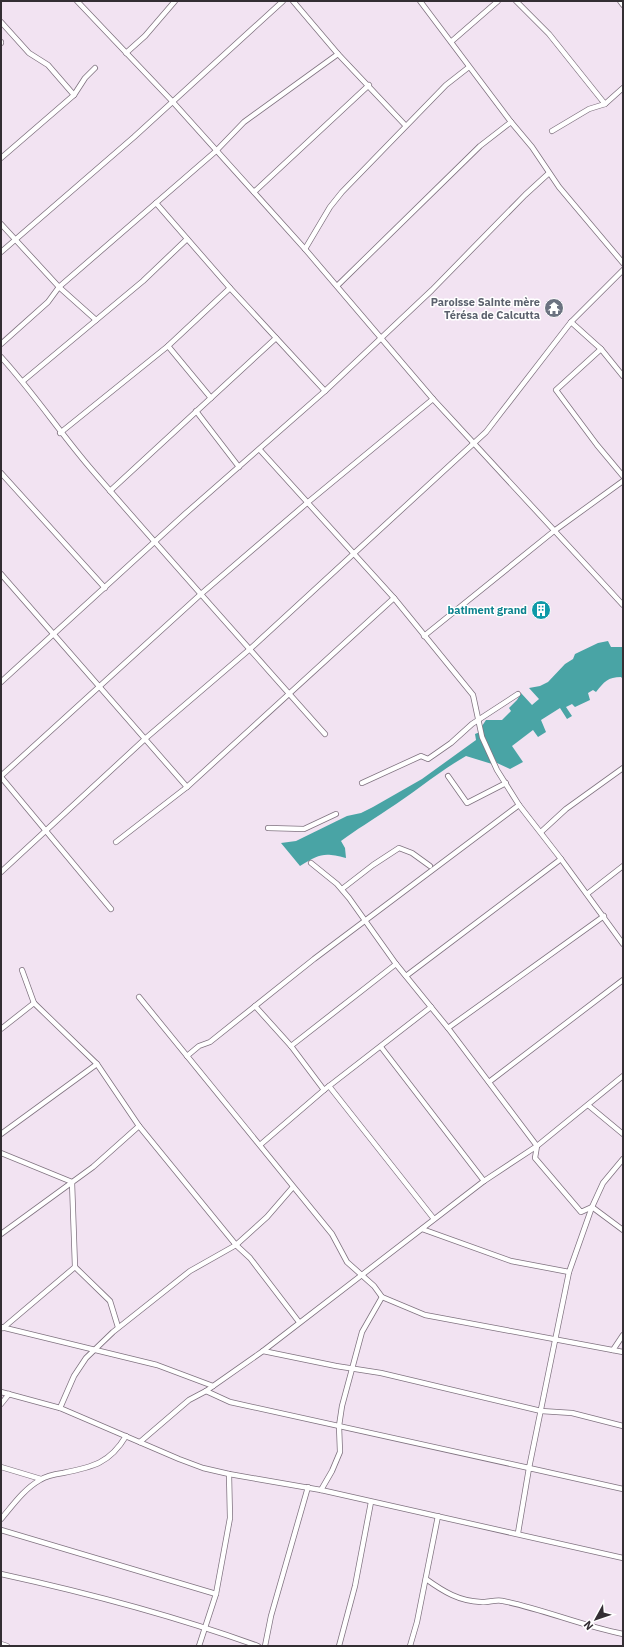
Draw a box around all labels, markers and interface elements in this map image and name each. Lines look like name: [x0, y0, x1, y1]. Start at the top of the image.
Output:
place label: Paroisse Sainte mère Térésa de Calcutta: [431, 295, 540, 322]
temple icon: Paroisse Sainte mère Térésa de Calcutta: [543, 297, 565, 319]
building icon: batiment grand: [530, 599, 552, 621]
place label: batiment grand: [448, 603, 527, 617]
north arrow: [576, 1599, 616, 1639]
text: N: [580, 1618, 596, 1633]

